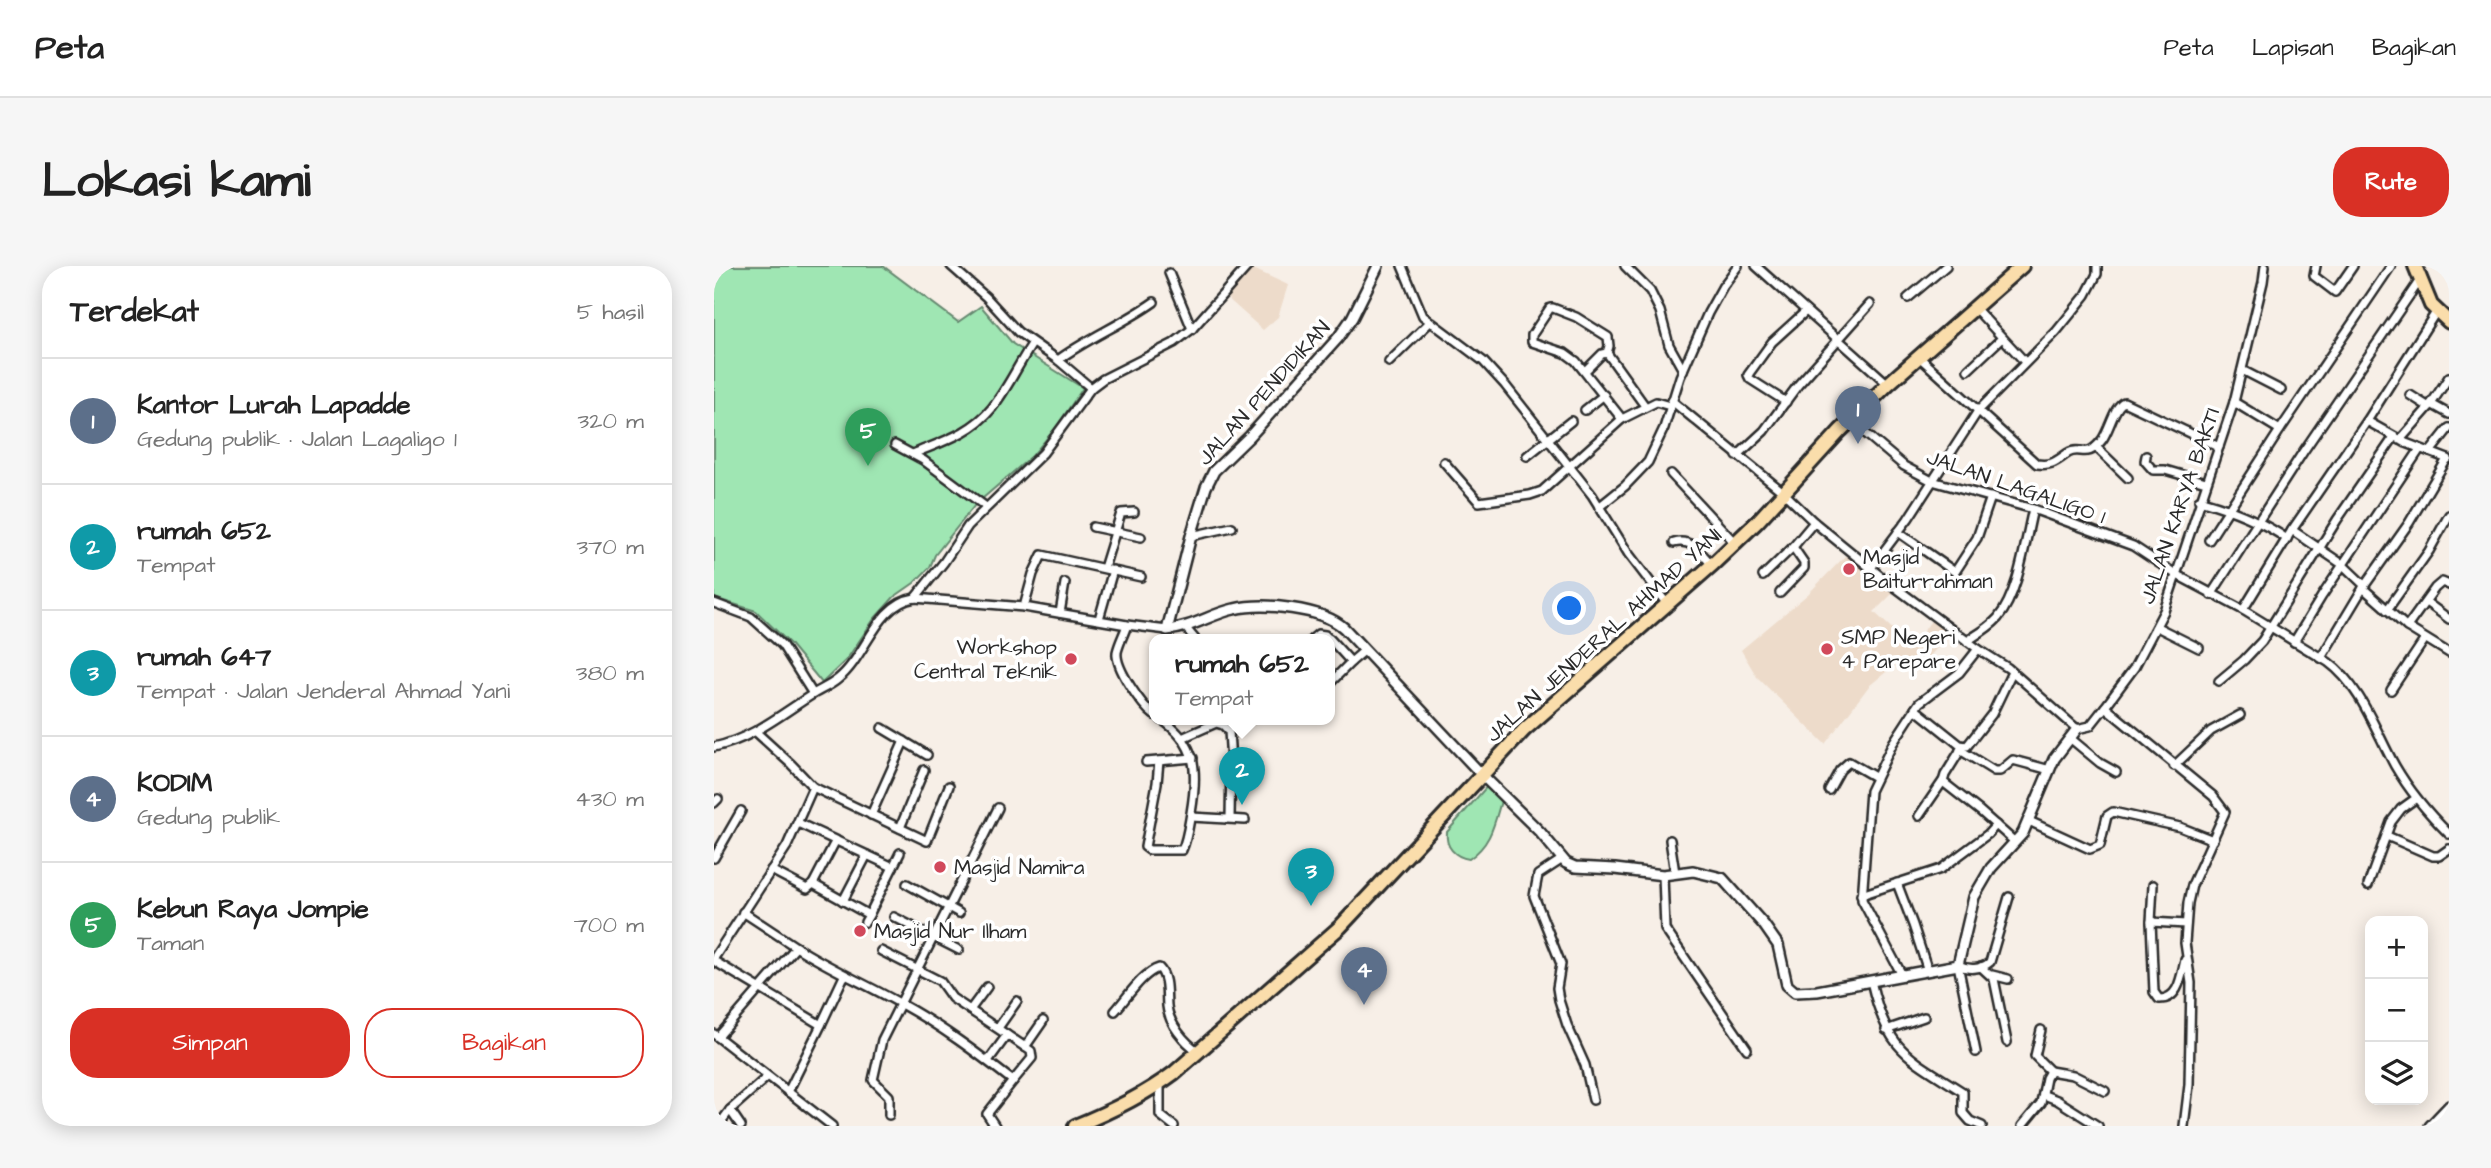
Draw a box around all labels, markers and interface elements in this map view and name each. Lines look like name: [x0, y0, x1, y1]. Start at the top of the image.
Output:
text: Peta: [35, 25, 104, 71]
text: Peta: [2163, 31, 2214, 65]
text: Lapisan: [2252, 31, 2334, 65]
text: Bagikan: [2372, 31, 2456, 65]
button: Rute: [2333, 147, 2449, 217]
text: Lokasi kami: [42, 148, 311, 216]
text: Terdekat: [70, 291, 199, 333]
text: 5 hasil: [577, 296, 644, 328]
street label: JALAN PENDIDIKAN: [1191, 314, 1337, 472]
pin: 1: [1835, 386, 1881, 444]
text: Kantor Lurah Lapadde: [137, 387, 411, 423]
street label: JALAN KARYA BAKTI: [2133, 404, 2227, 608]
text: 1: [92, 405, 94, 437]
text: 320 m: [578, 405, 644, 437]
pin: 5: [845, 408, 891, 466]
text: Gedung publik · Jalan Lagaligo 1: [137, 423, 457, 455]
street label: JALAN LAGALIGO 1: [1923, 443, 2110, 531]
text: rumah 652: [137, 513, 271, 549]
street label: JALAN JENDERAL AHMAD YANI: [1480, 521, 1728, 749]
text: 2: [86, 531, 100, 563]
text: 370 m: [577, 531, 644, 563]
place label: Masjid Baiturrahman: [1863, 543, 1993, 596]
text: Tempat: [137, 549, 215, 581]
marker: Masjid Baiturrahman: [1841, 561, 1857, 577]
your location: [1552, 591, 1586, 625]
place label: SMP Negeri 4 Parepare: [1841, 623, 1956, 677]
place label: Workshop Central Teknik: [914, 633, 1057, 686]
popup: [1149, 634, 1335, 725]
text: rumah 647: [137, 639, 271, 675]
marker: SMP Negeri 4 Parepare: [1819, 641, 1835, 657]
text: rumah 652: [1175, 646, 1309, 682]
marker: Workshop Central Teknik: [1063, 651, 1079, 667]
text: 3: [87, 657, 99, 689]
text: 380 m: [576, 657, 644, 689]
text: Tempat · Jalan Jenderal Ahmad Yani: [137, 675, 510, 707]
text: Tempat: [1175, 682, 1254, 714]
pin: 2: [1219, 747, 1265, 805]
text: KODIM: [137, 765, 212, 801]
text: 4: [85, 783, 101, 815]
text: 430 m: [575, 783, 644, 815]
text: Gedung publik: [137, 801, 280, 833]
pin: 3: [1288, 848, 1334, 906]
place label: Masjid Namira: [954, 853, 1085, 882]
marker: Masjid Namira: [932, 859, 948, 875]
text: Kebun Raya Jompie: [137, 891, 369, 927]
text: 5: [85, 909, 101, 941]
text: 700 m: [574, 909, 644, 941]
map controls: [2365, 916, 2428, 1105]
button: +: [2365, 916, 2428, 979]
place label: Masjid Nur Ilham: [874, 917, 1027, 946]
marker: Masjid Nur Ilham: [852, 923, 868, 939]
text: Taman: [137, 927, 204, 959]
pin: 4: [1341, 947, 1387, 1005]
button: −: [2365, 979, 2428, 1042]
button: Simpan: [70, 1008, 350, 1078]
button: Bagikan: [364, 1008, 644, 1078]
button: layers: [2365, 1042, 2428, 1105]

